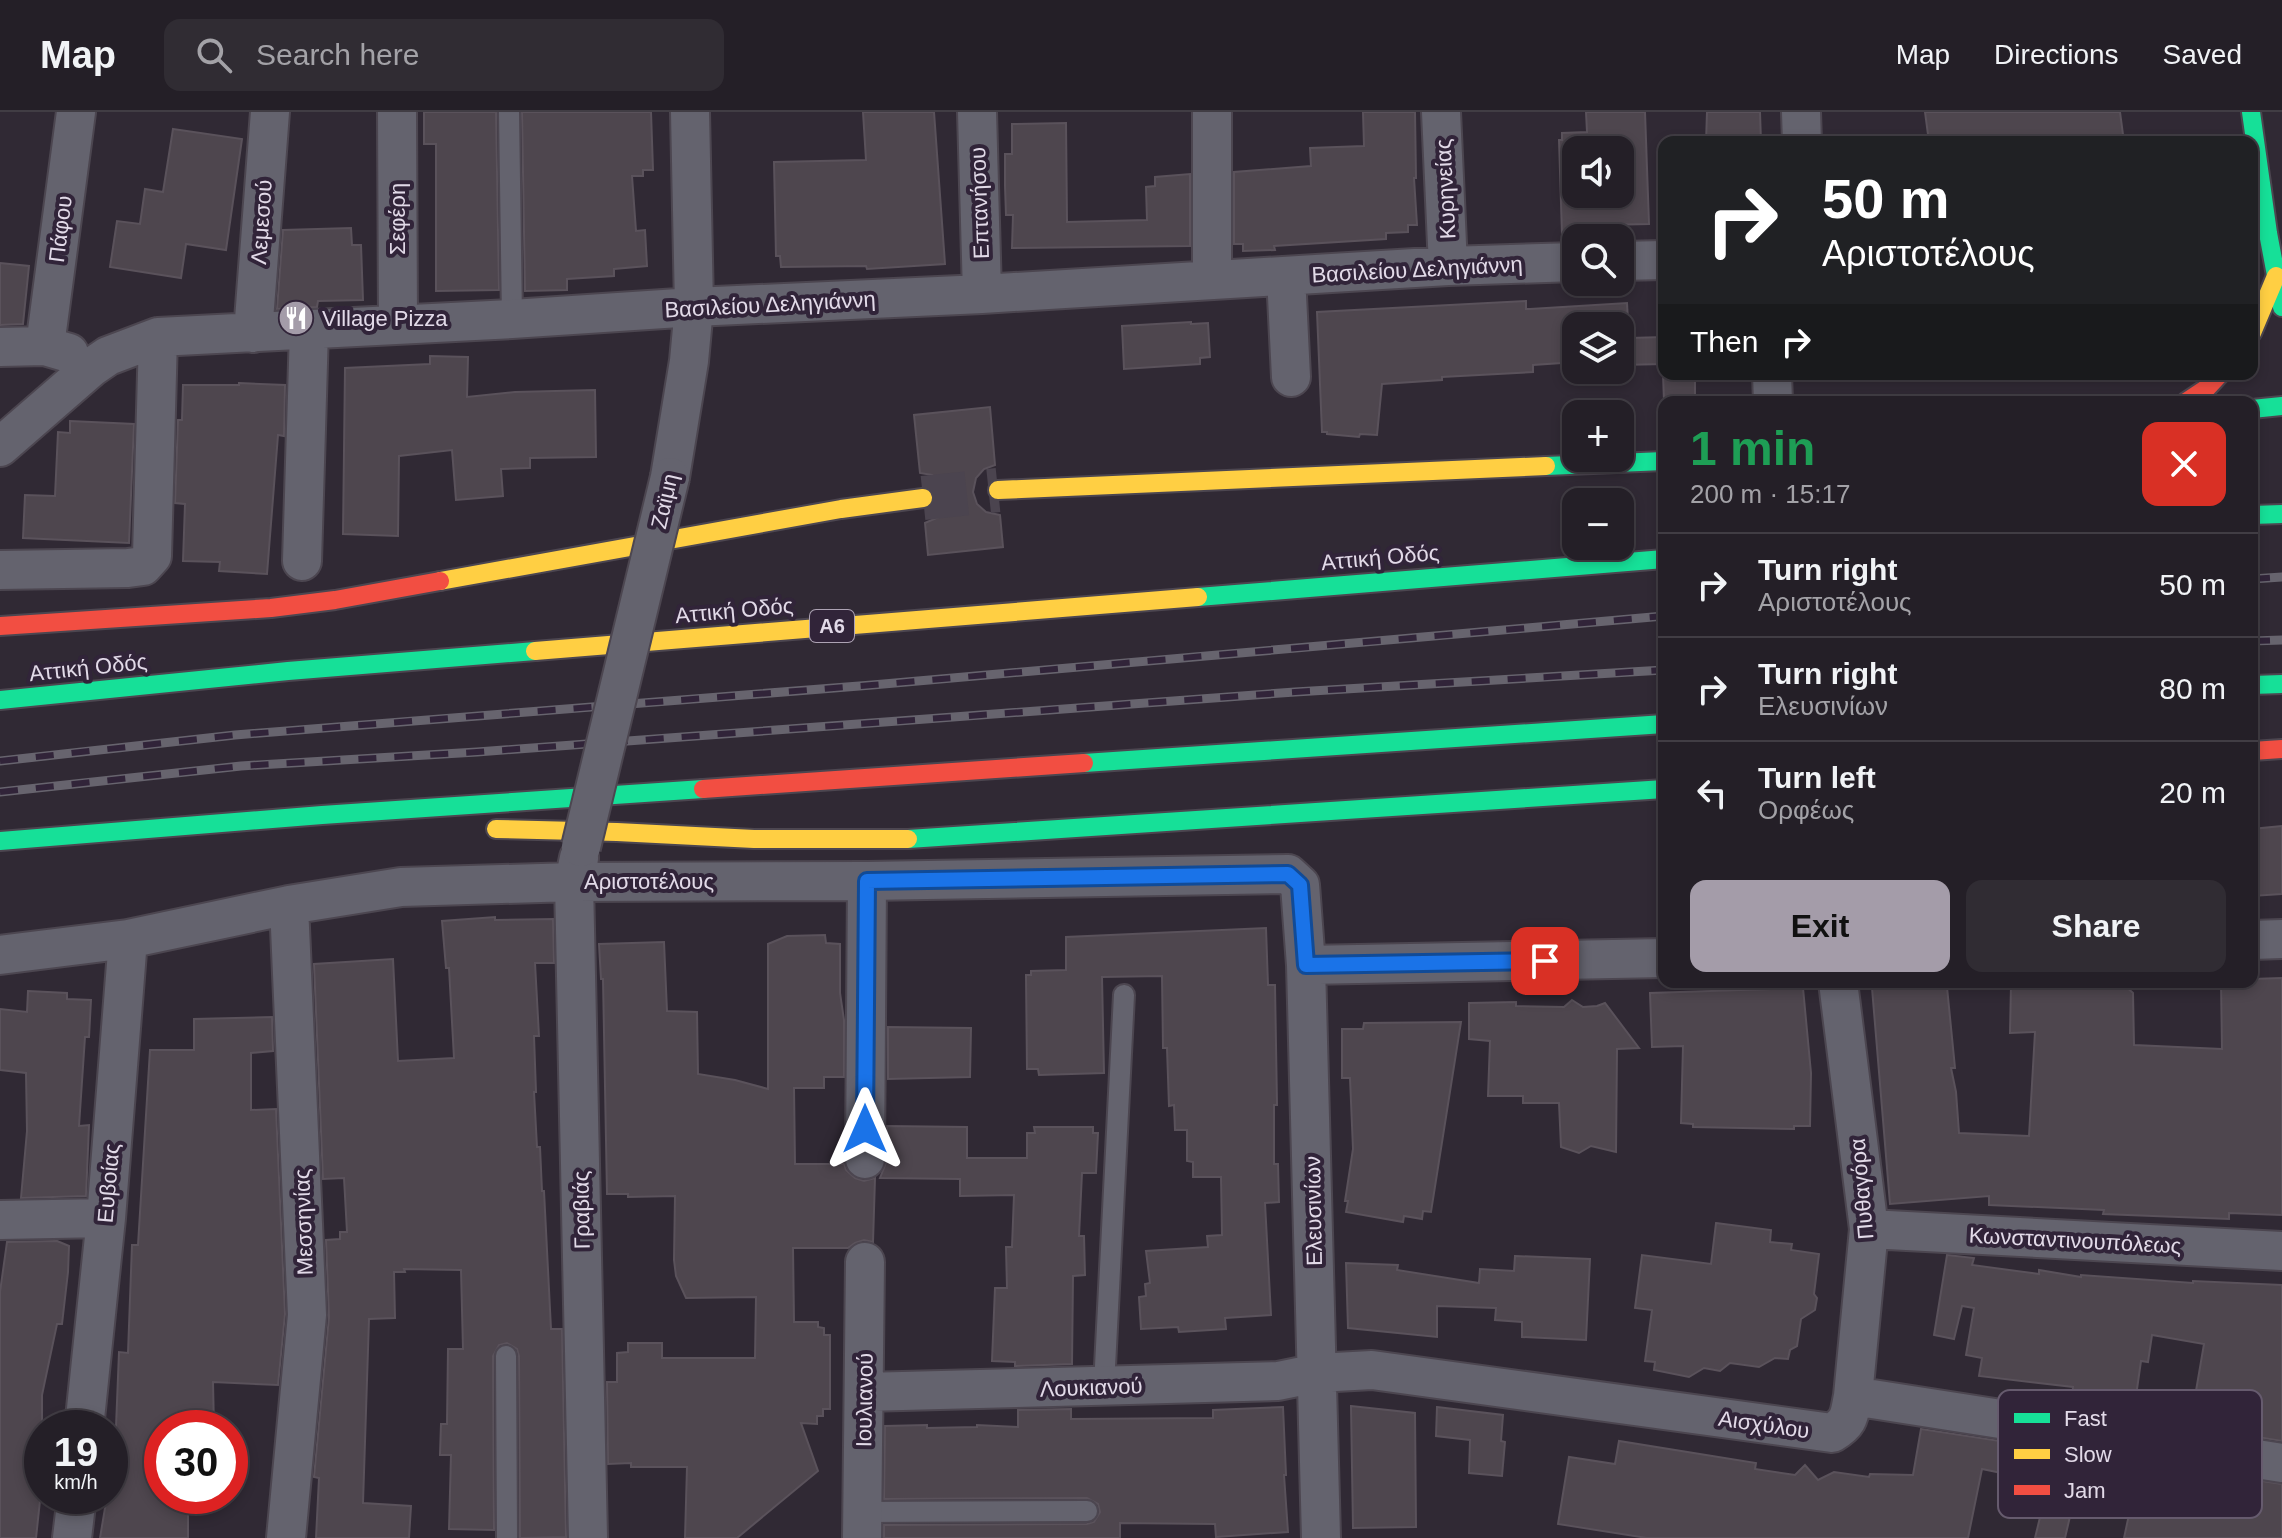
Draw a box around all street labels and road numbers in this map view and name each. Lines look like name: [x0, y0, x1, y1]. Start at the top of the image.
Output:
street label: Κυρηνείας: [1430, 138, 1461, 240]
street label: Επτανήσου: [965, 147, 994, 259]
street label: Λεμεσού: [246, 179, 277, 265]
street label: Σεφέρη: [385, 183, 410, 255]
street label: Πάφου: [44, 194, 77, 264]
street label: Βασιλείου Δεληγιάννη: [1311, 251, 1523, 288]
street label: Βασιλείου Δεληγιάννη: [664, 286, 876, 323]
street label: Ζαϊμη: [646, 471, 683, 531]
street label: Αττική Οδός: [1320, 540, 1440, 575]
street label: Αττική Οδός: [674, 593, 794, 628]
road number: Α6: [810, 610, 854, 642]
street label: Αττική Οδός: [28, 649, 148, 686]
street label: Αριστοτέλους: [584, 869, 714, 894]
street label: Πυθαγόρα: [1845, 1137, 1878, 1241]
street label: Ευβοίας: [93, 1142, 124, 1224]
street label: Ελευσινίων: [1300, 1156, 1327, 1266]
street label: Μεσσηνίας: [289, 1168, 318, 1276]
street label: Γραβιάς: [568, 1171, 595, 1249]
street label: Κωνσταντινουπόλεως: [1968, 1222, 2182, 1259]
street label: Ιουλιανού: [851, 1353, 878, 1447]
street label: Λουκιανού: [1039, 1373, 1143, 1402]
street label: Αισχύλου: [1717, 1406, 1811, 1443]

